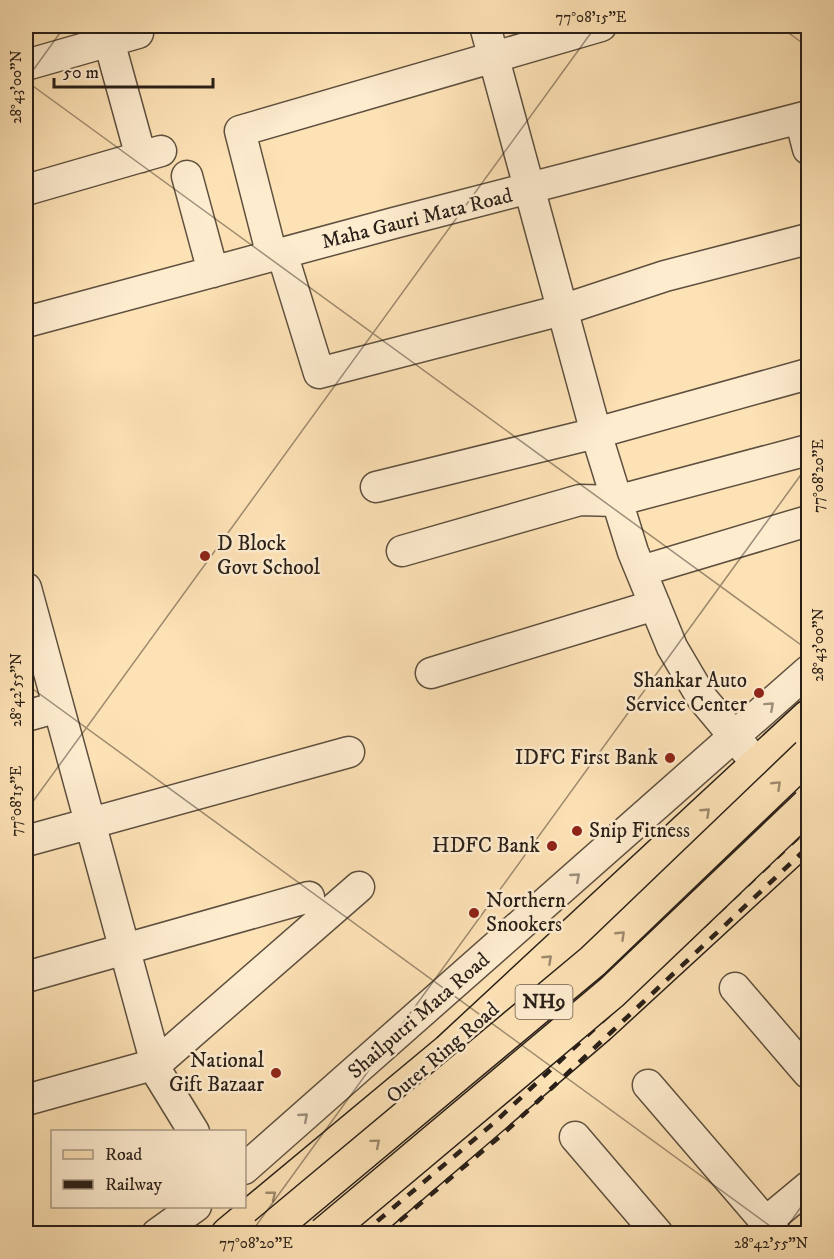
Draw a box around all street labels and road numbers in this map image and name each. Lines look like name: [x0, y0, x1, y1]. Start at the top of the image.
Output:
street label: Maha Gauri Mata Road: [319, 183, 516, 255]
street label: Shailputri Mata Road: [343, 947, 496, 1085]
road number: NH9: [516, 985, 572, 1019]
street label: Outer Ring Road: [381, 996, 505, 1109]

